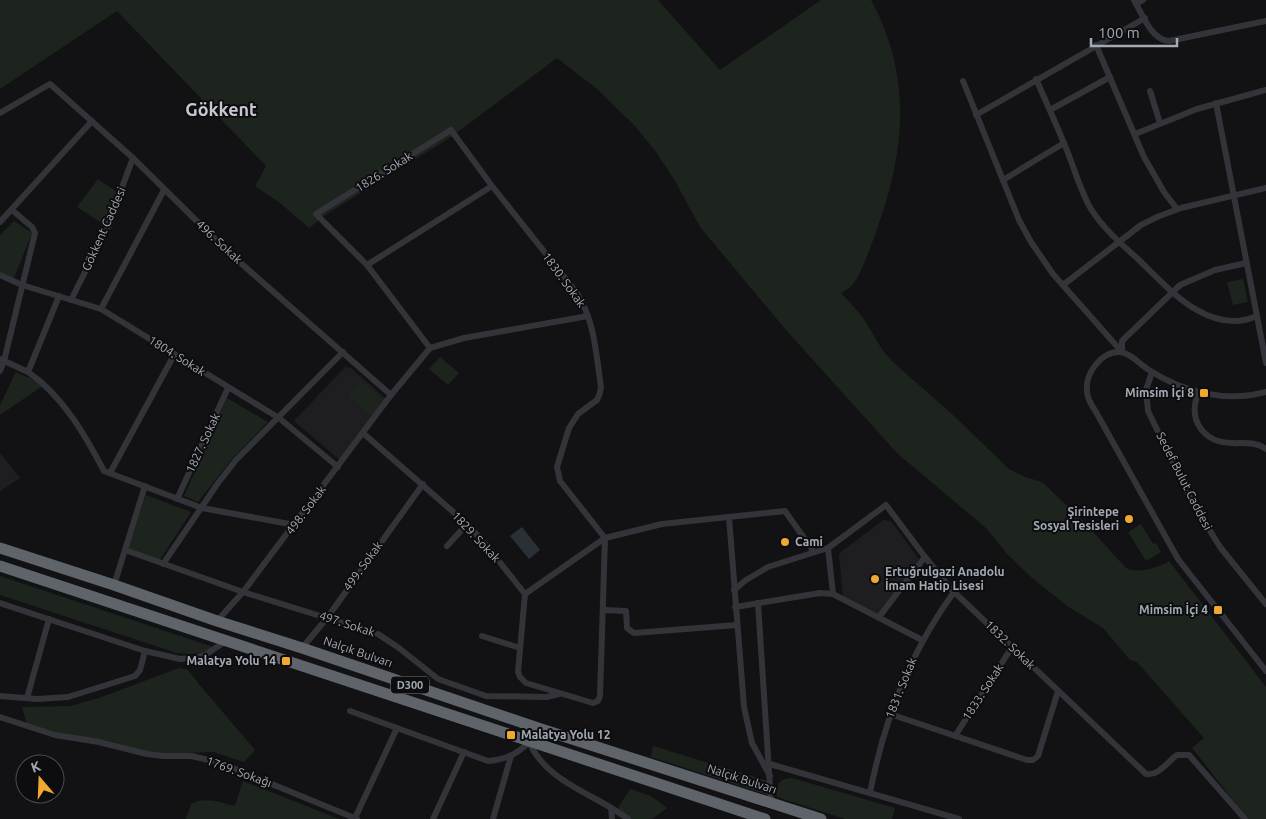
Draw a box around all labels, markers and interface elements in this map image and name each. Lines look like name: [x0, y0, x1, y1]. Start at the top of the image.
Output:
scale bar: [1091, 15, 1177, 47]
text: 100 m: [1098, 24, 1140, 41]
district label: Gökkent: [185, 99, 257, 119]
street label: 1826. Sokak: [353, 149, 414, 194]
street label: Gökkent Caddesi: [79, 185, 128, 273]
street label: 496. Sokak: [194, 217, 245, 266]
street label: 1830. Sokak: [540, 250, 589, 310]
street label: 1804. Sokak: [147, 333, 208, 378]
place label: Mimsim İçi 8: [1125, 385, 1194, 401]
marker: Mimsim İçi 8: [1198, 387, 1210, 399]
street label: 1827. Sokak: [183, 411, 222, 475]
street label: Sedef Bulut Caddesi: [1154, 430, 1215, 532]
street label: 498. Sokak: [283, 483, 328, 537]
place label: Şirintepe Sosyal Tesisleri: [1033, 505, 1119, 532]
street label: 1829. Sokak: [450, 509, 503, 565]
marker: Şirintepe Sosyal Tesisleri: [1123, 513, 1135, 525]
place label: Cami: [795, 535, 823, 548]
marker: Cami: [779, 536, 791, 548]
street label: 499. Sokak: [340, 539, 385, 593]
place label: Ertuğrulgazi Anadolu İmam Hatip Lisesi: [885, 565, 1005, 592]
marker: Ertuğrulgazi Anadolu İmam Hatip Lisesi: [869, 573, 881, 585]
place label: Mimsim İçi 4: [1139, 602, 1208, 618]
marker: Mimsim İçi 4: [1212, 604, 1224, 616]
street label: 497. Sokak: [318, 608, 377, 639]
street label: 1832. Sokak: [983, 618, 1038, 672]
street label: Nalçık Bulvarı: [322, 634, 394, 669]
place label: Malatya Yolu 14: [187, 654, 276, 667]
marker: Malatya Yolu 14: [280, 655, 292, 667]
street label: 1831. Sokak: [882, 656, 919, 720]
street label: 1833. Sokak: [960, 661, 1006, 722]
road number: D300: [391, 676, 429, 694]
place label: Malatya Yolu 12: [521, 728, 611, 741]
marker: Malatya Yolu 12: [505, 729, 517, 741]
north arrow: [15, 754, 65, 804]
street label: 1769. Sokağı: [205, 754, 273, 789]
text: K: [29, 757, 43, 776]
street label: Nalçık Bulvarı: [706, 761, 779, 796]

